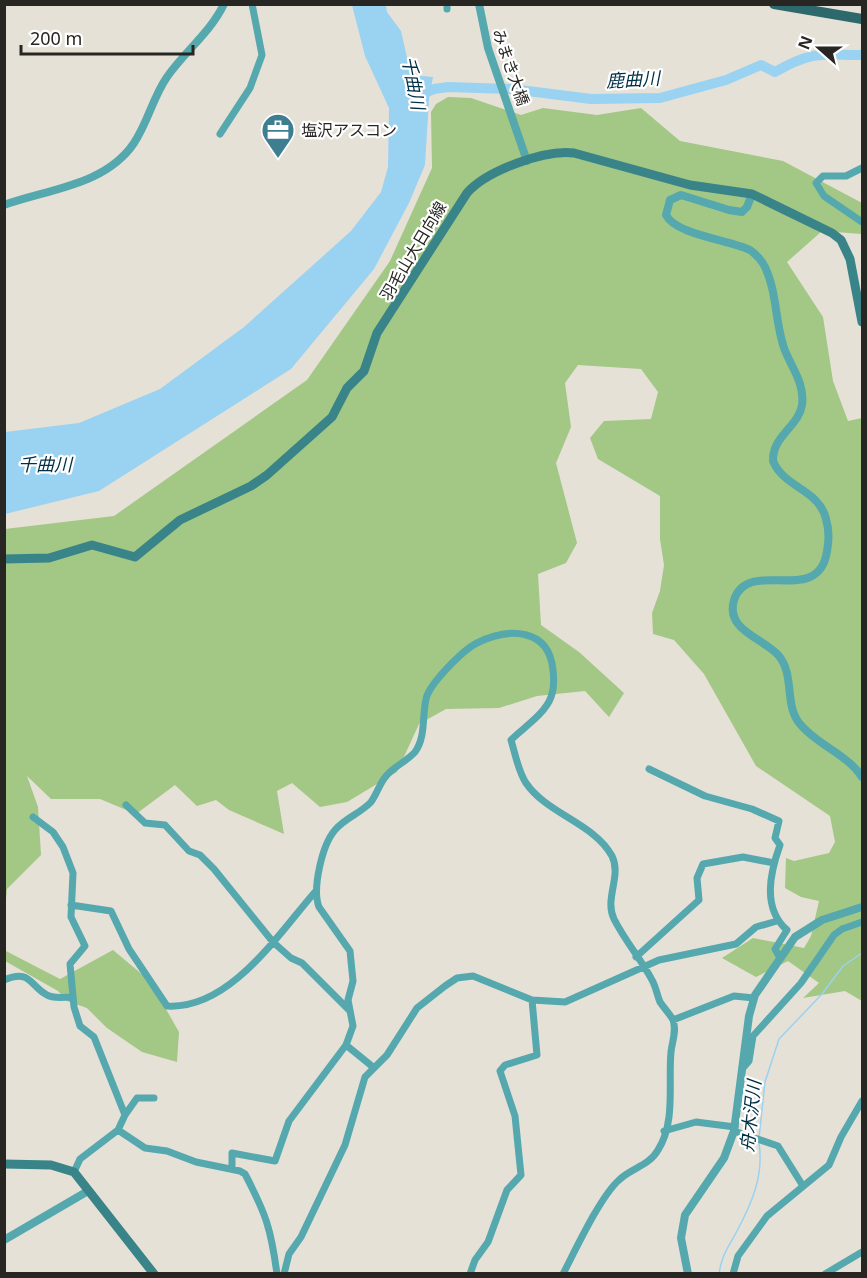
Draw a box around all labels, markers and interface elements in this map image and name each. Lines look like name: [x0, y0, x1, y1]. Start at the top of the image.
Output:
scale bar: [21, 18, 194, 56]
north arrow: [789, 18, 849, 78]
text: 200 m: [30, 26, 82, 50]
street label: みまき大橋: [488, 26, 534, 108]
text: N: [792, 33, 818, 53]
water label: 千曲川: [397, 54, 431, 114]
water label: 鹿曲川: [605, 66, 663, 92]
office icon: 塩沢アスコン: [260, 112, 296, 159]
place label: 塩沢アスコン: [301, 119, 397, 141]
street label: 羽毛山大日向線: [375, 197, 451, 305]
water label: 千曲川: [18, 452, 74, 476]
water label: 舟木沢川: [734, 1077, 766, 1153]

